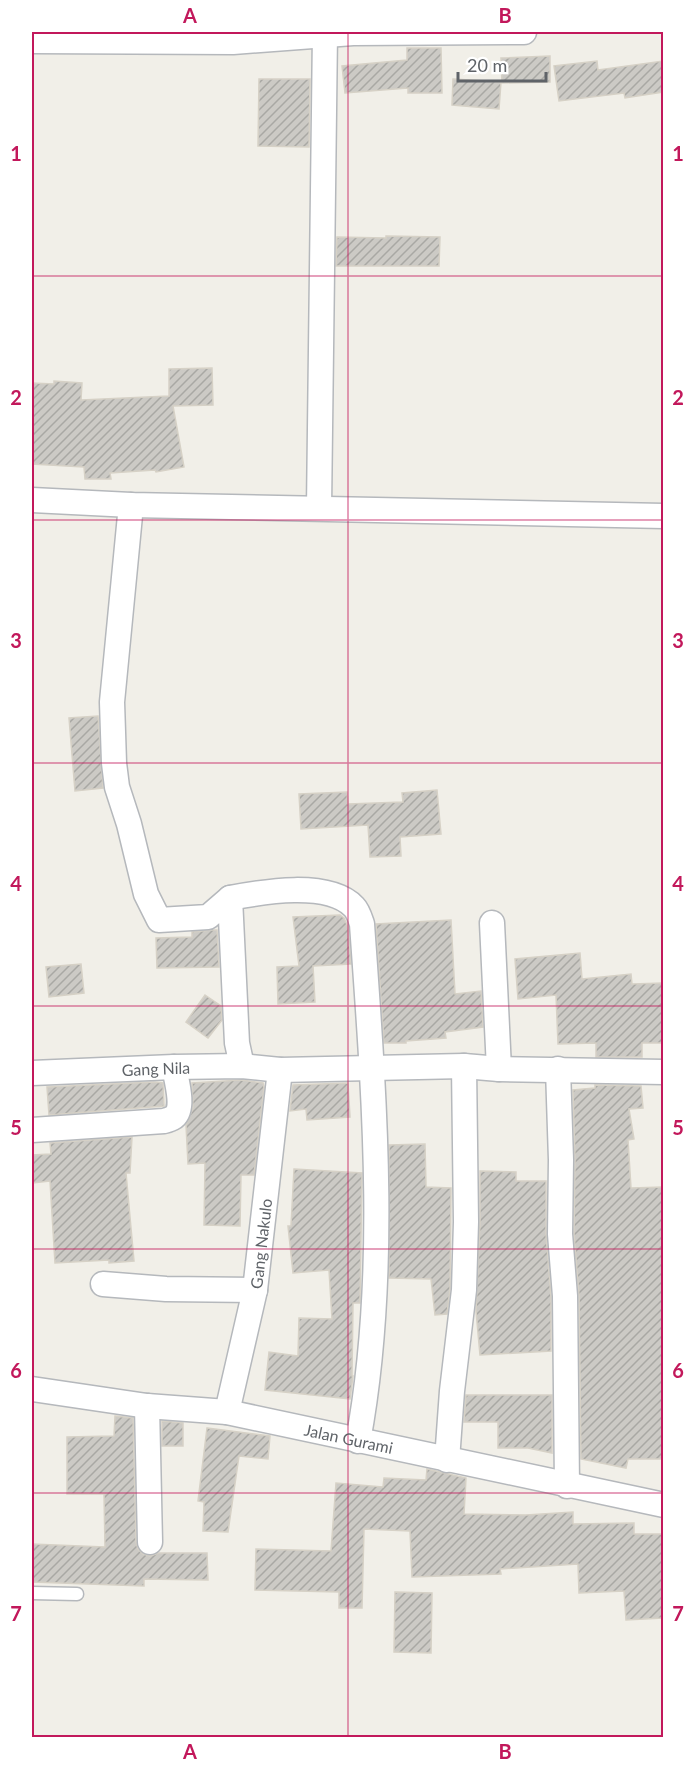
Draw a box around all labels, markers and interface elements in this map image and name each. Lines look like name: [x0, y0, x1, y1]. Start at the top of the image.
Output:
text: A: [182, 3, 197, 27]
text: B: [498, 3, 512, 27]
scale bar: [458, 45, 546, 83]
text: 20 m: [467, 54, 507, 76]
text: 1: [10, 141, 22, 165]
text: 1: [672, 141, 684, 165]
text: 2: [10, 385, 22, 409]
text: 2: [672, 385, 684, 409]
text: 3: [10, 628, 22, 652]
text: 3: [672, 628, 684, 652]
text: 4: [10, 871, 22, 895]
text: 4: [672, 871, 684, 895]
street label: Gang Nila: [121, 1057, 190, 1079]
text: 5: [10, 1115, 22, 1139]
text: 5: [672, 1115, 684, 1139]
street label: Gang Nakulo: [246, 1197, 275, 1290]
text: 6: [10, 1358, 22, 1382]
text: 6: [672, 1358, 684, 1382]
street label: Jalan Gurami: [303, 1419, 395, 1457]
text: 7: [10, 1601, 22, 1625]
text: 7: [672, 1601, 684, 1625]
text: A: [182, 1739, 197, 1763]
text: B: [498, 1739, 512, 1763]

